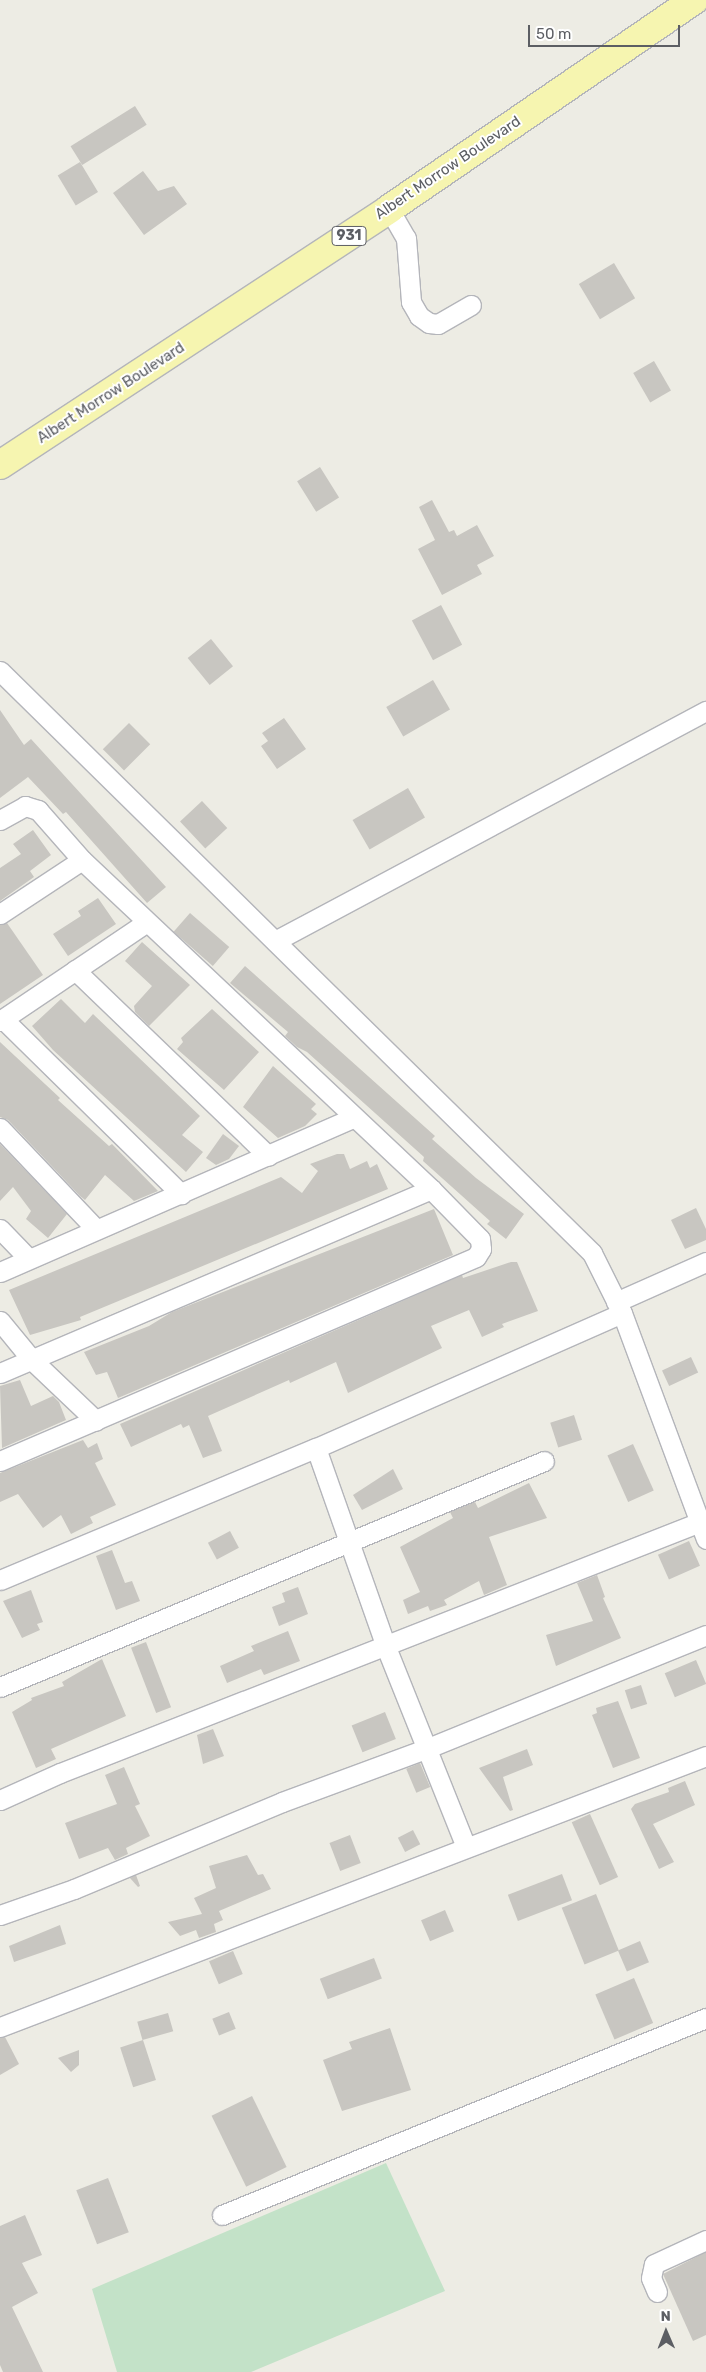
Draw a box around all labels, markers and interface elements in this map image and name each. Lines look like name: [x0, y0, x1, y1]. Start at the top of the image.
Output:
scale bar: [531, 15, 684, 47]
text: 50 m: [536, 25, 571, 43]
street label: Albert Morrow Boulevard: [372, 112, 524, 224]
road number: 931: [332, 225, 366, 248]
street label: Albert Morrow Boulevard: [34, 339, 188, 447]
north arrow: [641, 2307, 691, 2357]
text: N: [661, 2308, 671, 2325]

